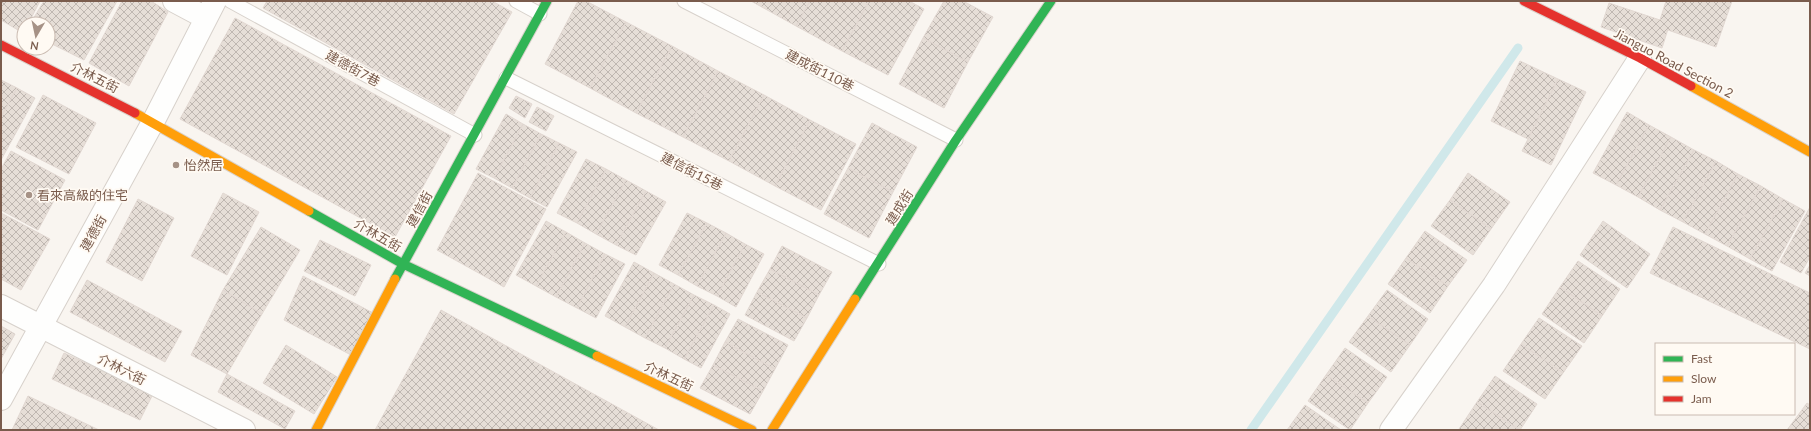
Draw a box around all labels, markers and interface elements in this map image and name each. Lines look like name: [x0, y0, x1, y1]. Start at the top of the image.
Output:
north arrow: [16, 16, 56, 56]
street label: Jianguo Road Section 2: [1612, 25, 1736, 101]
text: N: [29, 39, 40, 53]
street label: 建成街110巷: [783, 46, 857, 94]
street label: 建德街7巷: [323, 47, 383, 89]
street label: 介林五街: [68, 58, 122, 96]
street label: 建信街15巷: [658, 149, 726, 193]
place label: 怡然居: [184, 157, 223, 173]
marker: 怡然居: [171, 160, 181, 170]
street label: 建成街: [882, 186, 916, 228]
place label: 看來高級的住宅: [37, 187, 128, 203]
street label: 建信街: [403, 188, 435, 230]
marker: 看來高級的住宅: [24, 190, 34, 200]
street label: 建德街: [77, 212, 109, 254]
street label: 介林五街: [351, 215, 405, 255]
legend: [1655, 343, 1795, 415]
street label: 介林六街: [95, 350, 149, 388]
text: Fast: [1691, 351, 1713, 366]
street label: 介林五街: [642, 358, 696, 394]
text: Slow: [1691, 371, 1717, 386]
text: Jam: [1691, 391, 1712, 406]

